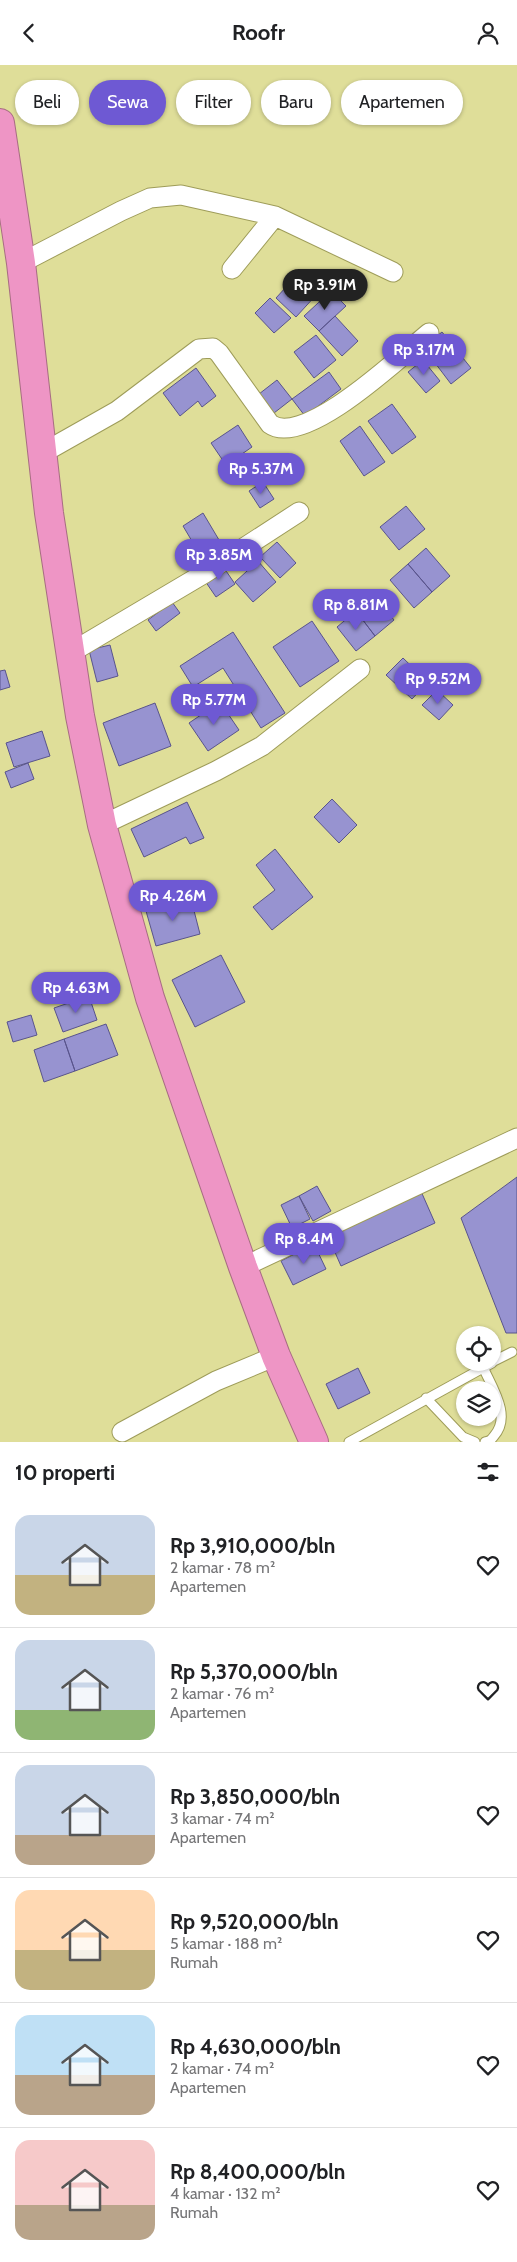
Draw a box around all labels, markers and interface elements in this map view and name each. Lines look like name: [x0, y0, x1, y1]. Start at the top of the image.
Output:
icon: back: [15, 19, 43, 47]
text: Roofr: [232, 19, 285, 46]
icon: person: [474, 19, 502, 47]
chip: Beli: [15, 80, 79, 125]
chip: Sewa: [89, 80, 166, 125]
chip: Filter: [176, 80, 251, 125]
chip: Baru: [261, 80, 331, 125]
chip: Apartemen: [341, 80, 463, 125]
pin: Rp 3.91M: [273, 269, 377, 311]
text: Rp 3.91M: [294, 275, 356, 294]
pin: Rp 3.17M: [372, 333, 476, 376]
text: Rp 3.17M: [393, 340, 455, 359]
pin: Rp 5.37M: [209, 453, 313, 495]
text: Rp 5.37M: [229, 459, 293, 478]
pin: Rp 3.85M: [167, 539, 271, 581]
text: Rp 3.85M: [186, 545, 252, 564]
pin: Rp 8.81M: [304, 589, 408, 631]
text: Rp 8.81M: [324, 595, 388, 614]
pin: Rp 9.52M: [386, 663, 490, 705]
text: Rp 9.52M: [405, 669, 471, 688]
pin: Rp 5.77M: [162, 683, 266, 726]
text: Rp 5.77M: [182, 690, 246, 709]
pin: Rp 4.26M: [121, 879, 225, 922]
text: Rp 4.26M: [140, 886, 206, 905]
pin: Rp 4.63M: [24, 971, 128, 1014]
text: Rp 4.63M: [42, 978, 110, 997]
pin: Rp 8.4M: [258, 1223, 350, 1265]
text: Rp 8.4M: [274, 1229, 334, 1248]
map controls: [456, 1326, 501, 1426]
button: locate: [456, 1326, 501, 1371]
button: layers: [456, 1381, 501, 1426]
icon: filters: [474, 1458, 502, 1486]
text: 10 properti: [15, 1460, 115, 1485]
text: Rp 3,910,000/bln: [170, 1533, 335, 1558]
icon: home: [55, 1535, 115, 1595]
icon: heart: [474, 1551, 502, 1579]
text: 2 kamar · 78 m²: [170, 1558, 275, 1577]
text: Apartemen: [170, 1577, 246, 1596]
text: Rp 5,370,000/bln: [170, 1659, 338, 1684]
icon: home: [55, 1660, 115, 1720]
icon: heart: [474, 1676, 502, 1704]
text: 2 kamar · 76 m²: [170, 1684, 274, 1703]
text: Apartemen: [170, 1703, 246, 1722]
text: Rp 3,850,000/bln: [170, 1784, 340, 1809]
icon: home: [55, 1785, 115, 1845]
icon: heart: [474, 1801, 502, 1829]
text: 3 kamar · 74 m²: [170, 1809, 274, 1828]
text: Apartemen: [170, 1828, 246, 1847]
text: Rp 9,520,000/bln: [170, 1909, 339, 1934]
icon: home: [55, 1910, 115, 1970]
icon: heart: [474, 1926, 502, 1954]
text: 5 kamar · 188 m²: [170, 1934, 282, 1953]
text: Rumah: [170, 1953, 218, 1972]
text: Rp 4,630,000/bln: [170, 2034, 341, 2059]
icon: home: [55, 2035, 115, 2095]
icon: heart: [474, 2051, 502, 2079]
text: 2 kamar · 74 m²: [170, 2059, 274, 2078]
text: Apartemen: [170, 2078, 246, 2097]
text: Rp 8,400,000/bln: [170, 2159, 345, 2184]
icon: home: [55, 2160, 115, 2220]
icon: heart: [474, 2176, 502, 2204]
text: 4 kamar · 132 m²: [170, 2184, 281, 2203]
text: Rumah: [170, 2203, 218, 2222]

